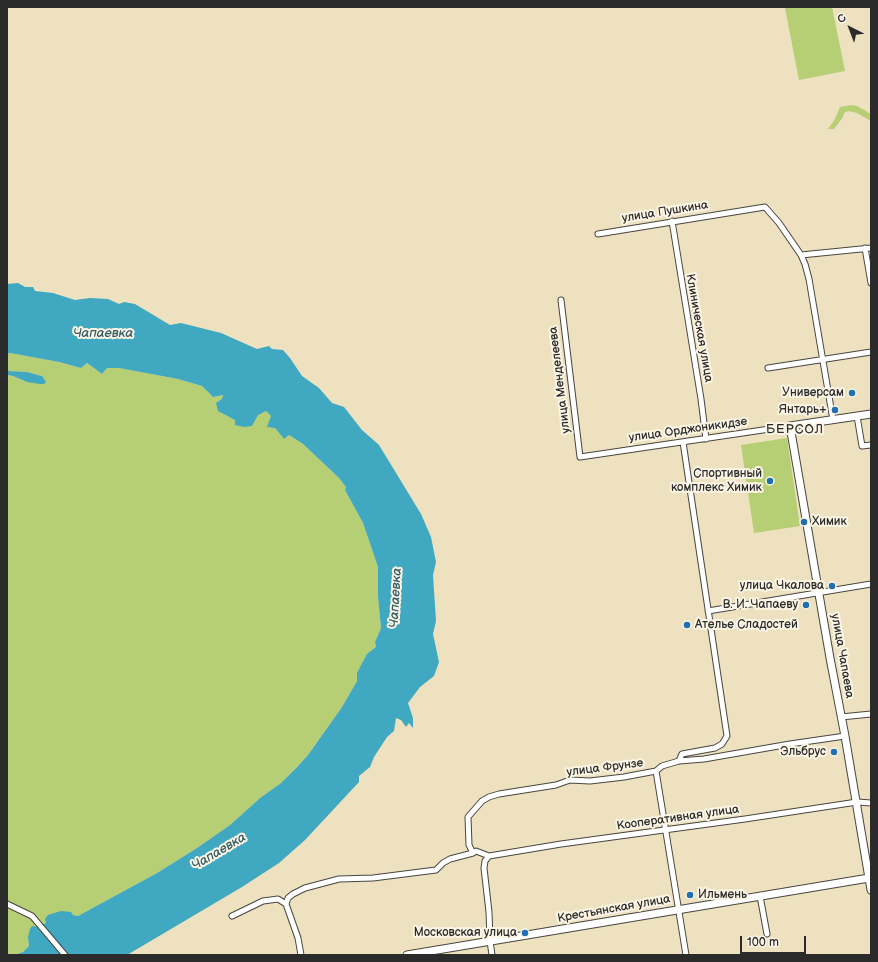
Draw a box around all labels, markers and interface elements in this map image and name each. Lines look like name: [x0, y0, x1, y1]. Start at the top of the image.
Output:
north arrow: [830, 8, 870, 48]
text: С: [834, 11, 849, 26]
street label: улица Пушкина: [621, 198, 709, 226]
street label: Клиническая улица: [682, 273, 716, 383]
water label: Чапаевка: [73, 326, 133, 342]
street label: улица Менделеева: [546, 326, 574, 434]
place label: Универсам: [782, 386, 844, 400]
marker: Универсам: [847, 388, 857, 398]
place label: Янтарь+: [779, 403, 827, 417]
marker: Янтарь+: [830, 405, 840, 415]
street label: улица Орджоникидзе: [628, 415, 748, 445]
district label: БЕРСОЛ: [766, 422, 824, 438]
place label: Спортивный комплекс Химик: [671, 467, 762, 495]
marker: Спортивный комплекс Химик: [765, 476, 775, 486]
place label: Химик: [812, 515, 847, 529]
marker: Химик: [799, 517, 809, 527]
water label: Чапаевка: [387, 568, 405, 628]
place label: улица Чкалова: [740, 579, 824, 593]
marker: улица Чкалова: [827, 581, 837, 591]
place label: В. И. Чапаеву: [723, 598, 798, 612]
marker: В. И. Чапаеву: [801, 600, 811, 610]
street label: улица Чапаева: [827, 613, 857, 699]
place label: Ателье Сладостей: [695, 618, 798, 632]
marker: Ателье Сладостей: [682, 620, 692, 630]
place label: Эльбрус: [780, 745, 826, 759]
marker: Эльбрус: [829, 747, 839, 757]
street label: улица Фрунзе: [566, 756, 644, 780]
street label: Кооперативная улица: [616, 802, 740, 834]
water label: Чапаевка: [189, 830, 249, 874]
place label: Ильмень: [698, 888, 747, 902]
marker: Ильмень: [685, 890, 695, 900]
street label: Крестьянская улица: [556, 892, 672, 926]
place label: Московская улица: [414, 926, 517, 940]
marker: Московская улица: [520, 928, 530, 938]
scale bar: [742, 928, 808, 954]
text: 100 m: [747, 935, 779, 950]

